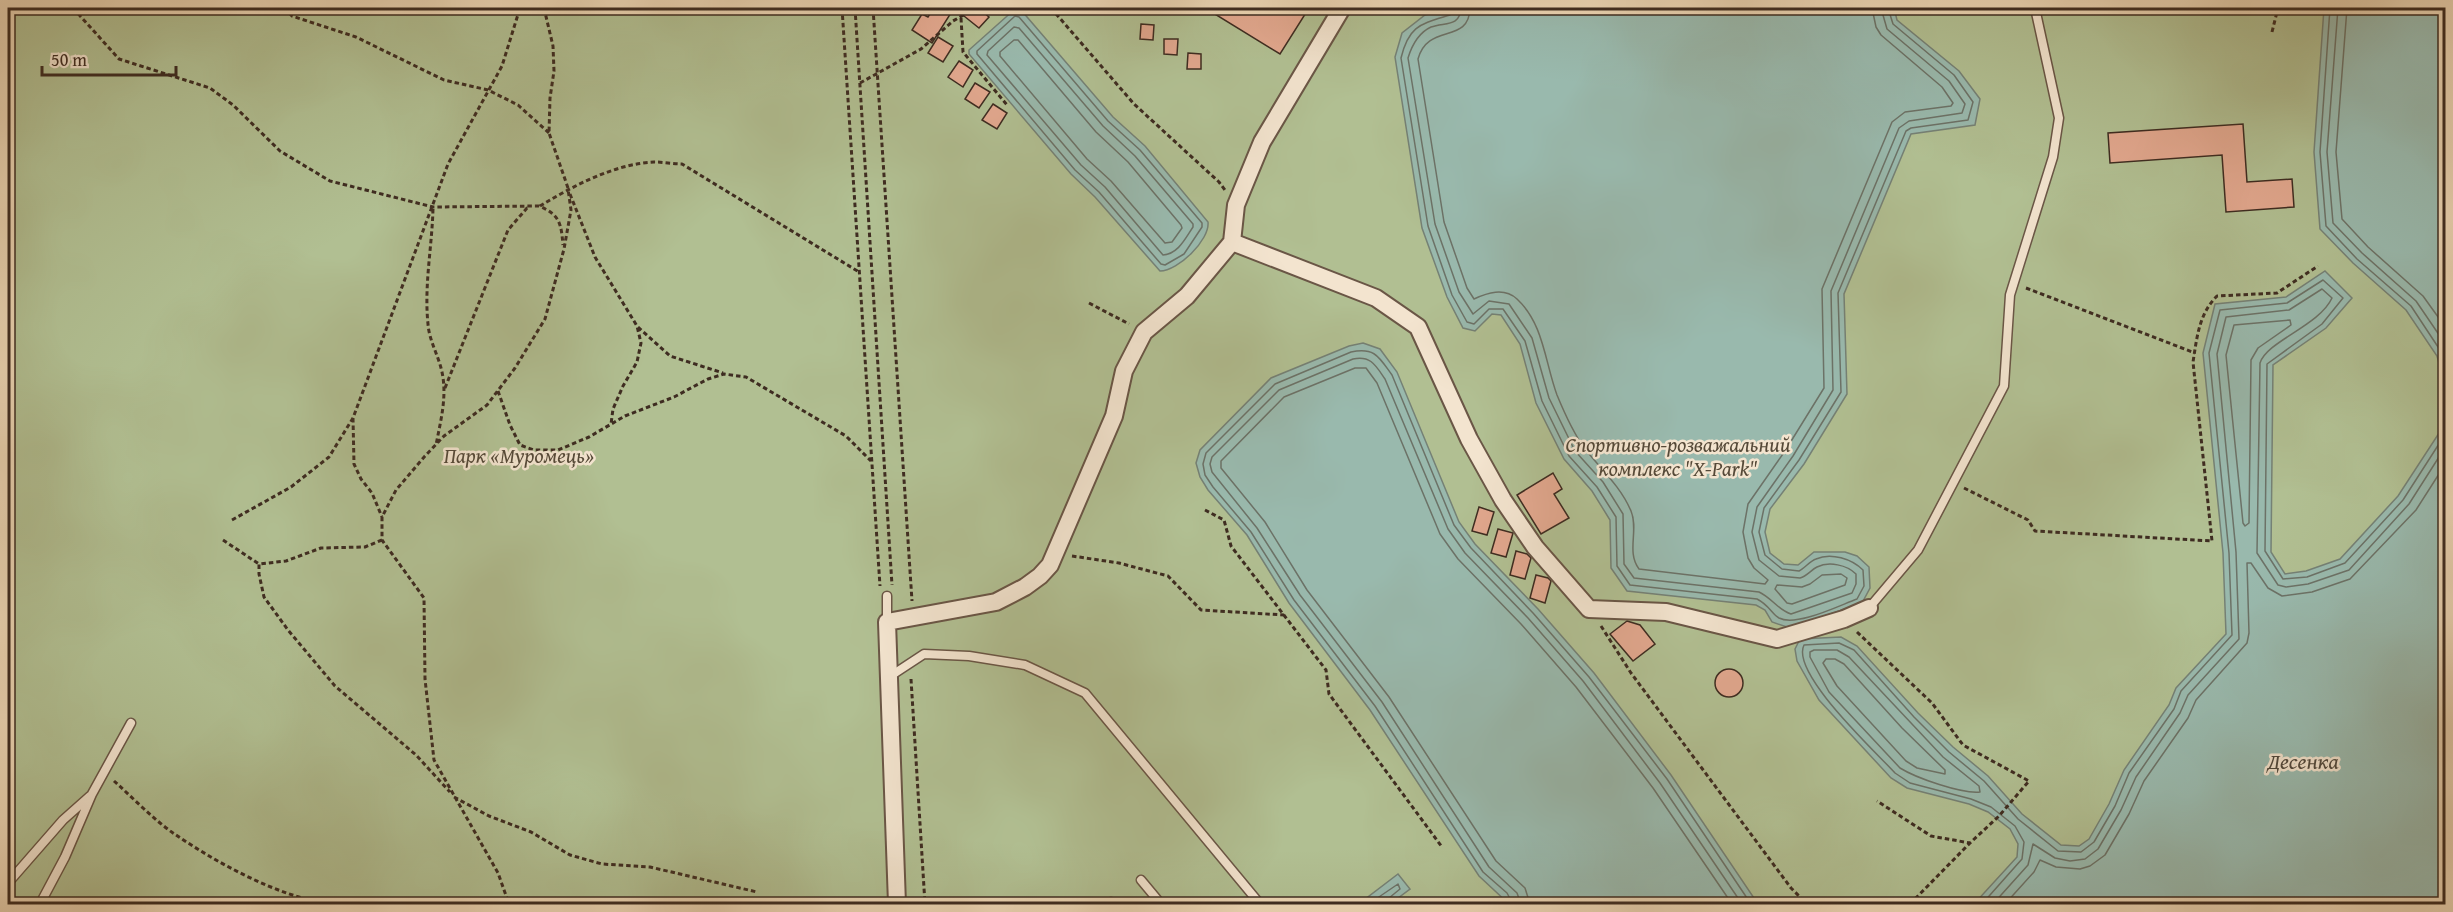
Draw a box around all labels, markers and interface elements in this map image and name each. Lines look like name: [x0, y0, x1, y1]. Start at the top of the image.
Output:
scale bar: [42, 39, 176, 77]
text: 50 m: [51, 46, 87, 73]
park label: Спортивно-розважальний комплекс "Х-Park": [1565, 429, 1791, 484]
park label: Парк «Муромець»: [444, 440, 594, 471]
water label: Десенка: [2265, 745, 2339, 777]

